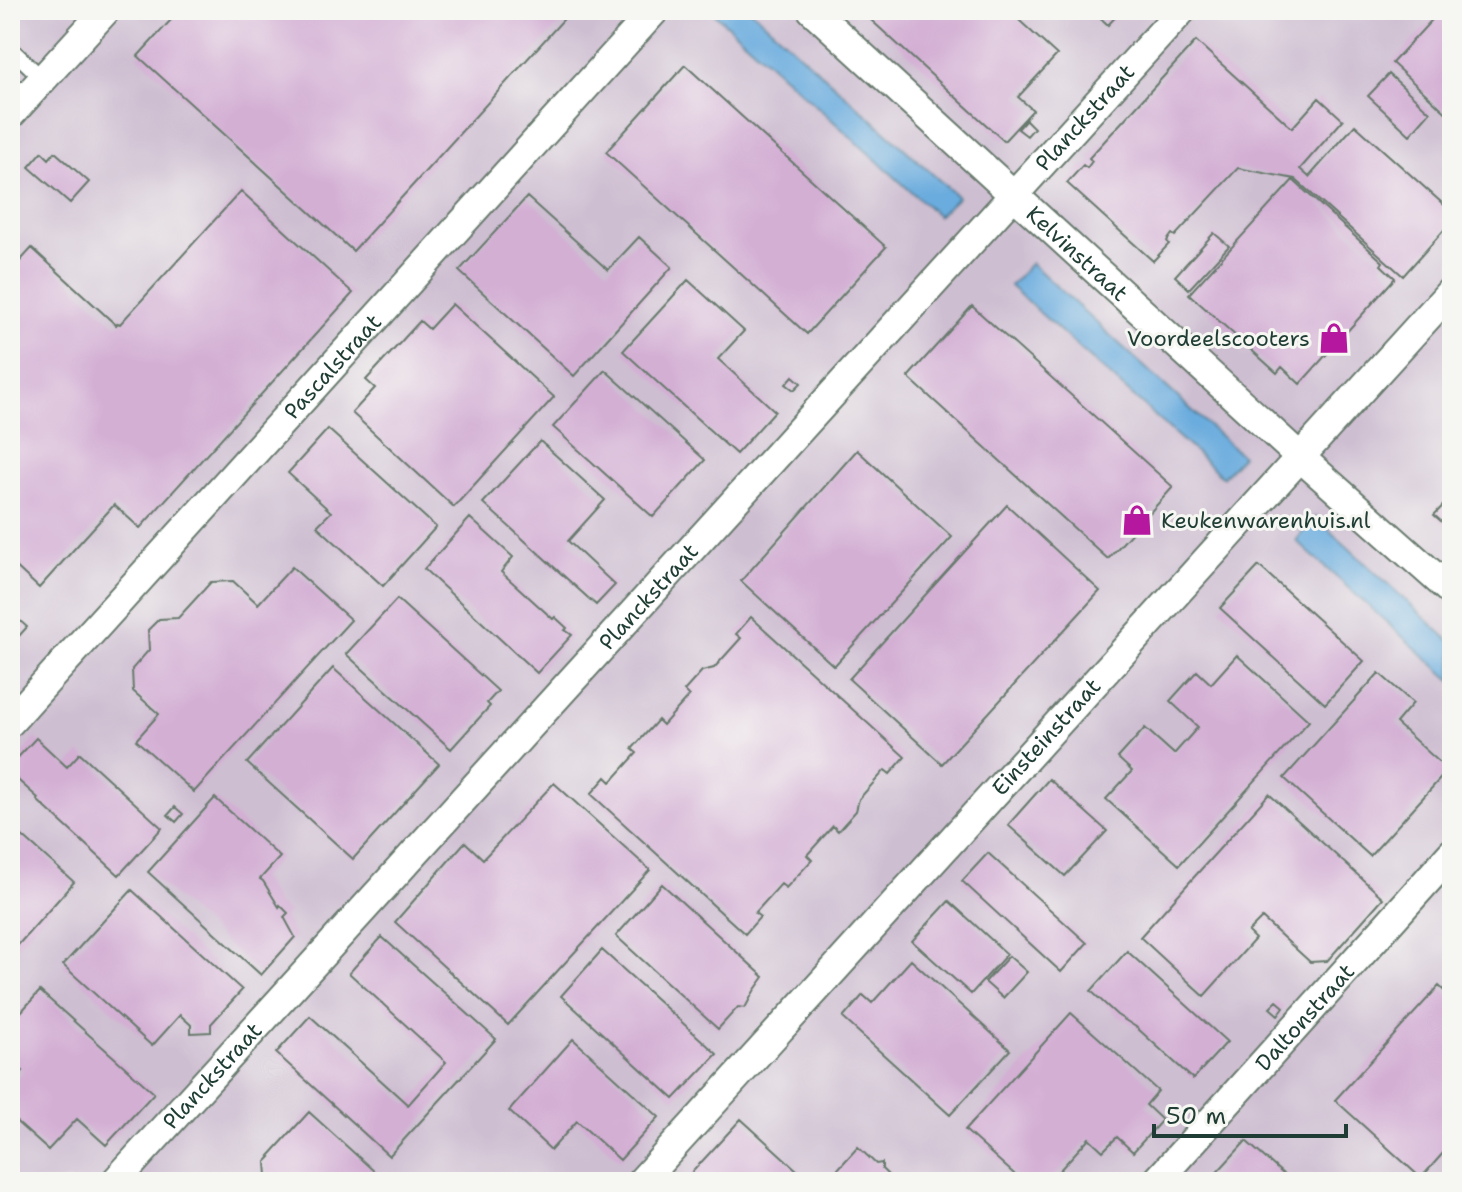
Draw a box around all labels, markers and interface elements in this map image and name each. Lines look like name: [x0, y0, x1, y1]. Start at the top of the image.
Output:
street label: Planckstraat: [1029, 58, 1141, 177]
street label: Kelvinstraat: [1020, 200, 1134, 308]
street label: Pascalstraat: [277, 308, 388, 425]
shop icon: Voordeelscooters: [1317, 321, 1351, 355]
place label: Voordeelscooters: [1127, 324, 1310, 353]
shop icon: Keukenwarenhuis.nl: [1120, 503, 1154, 537]
place label: Keukenwarenhuis.nl: [1161, 506, 1371, 535]
street label: Planckstraat: [592, 537, 705, 656]
street label: Einsteinstraat: [985, 672, 1107, 802]
street label: Daltonstraat: [1249, 957, 1361, 1077]
street label: Planckstraat: [156, 1016, 268, 1135]
scale bar: [1154, 1088, 1346, 1138]
text: 50 m: [1166, 1100, 1226, 1132]

